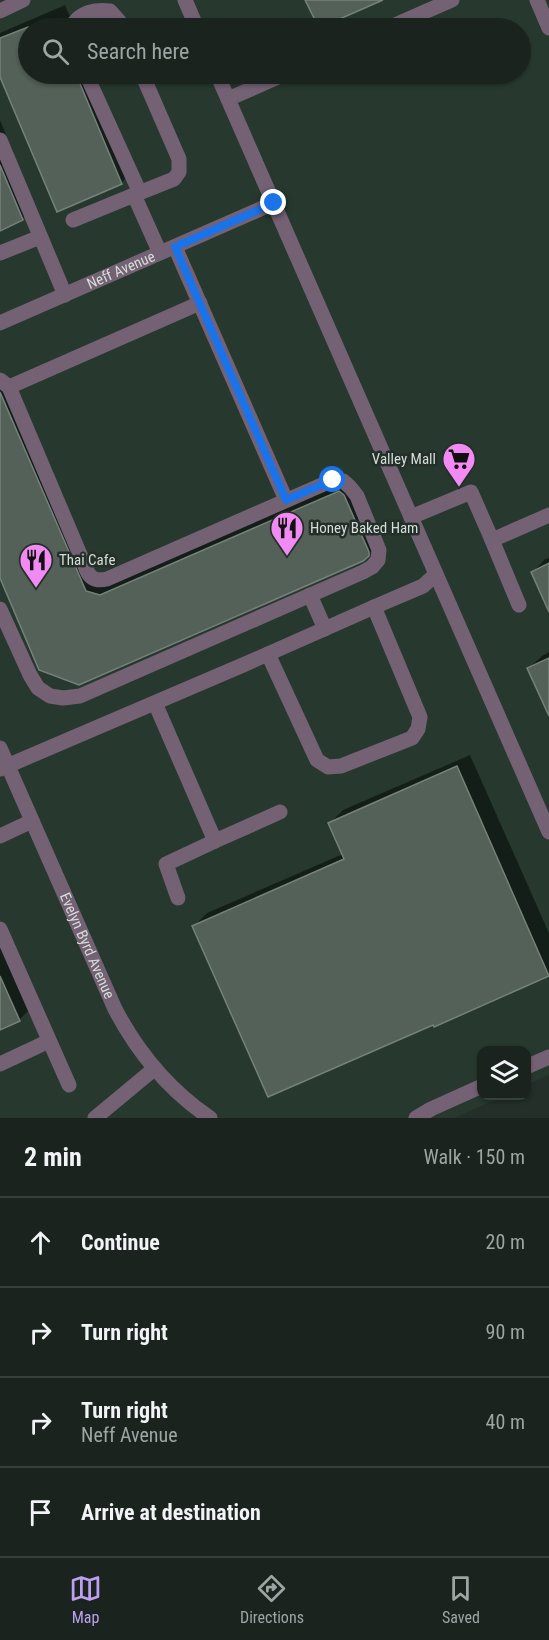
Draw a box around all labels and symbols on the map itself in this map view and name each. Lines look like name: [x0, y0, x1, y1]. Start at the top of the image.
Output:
route end: [260, 189, 286, 215]
street label: Neff Avenue: [84, 247, 158, 293]
supermarket icon: Valley Mall: [441, 441, 477, 488]
place label: Valley Mall: [372, 450, 436, 468]
route start: [319, 466, 345, 492]
restaurant icon: Honey Baked Ham: [269, 510, 305, 557]
place label: Honey Baked Ham: [310, 519, 418, 537]
restaurant icon: Thai Cafe: [18, 542, 54, 589]
place label: Thai Cafe: [59, 551, 115, 569]
street label: Evelyn Byrd Avenue: [56, 890, 118, 1001]

